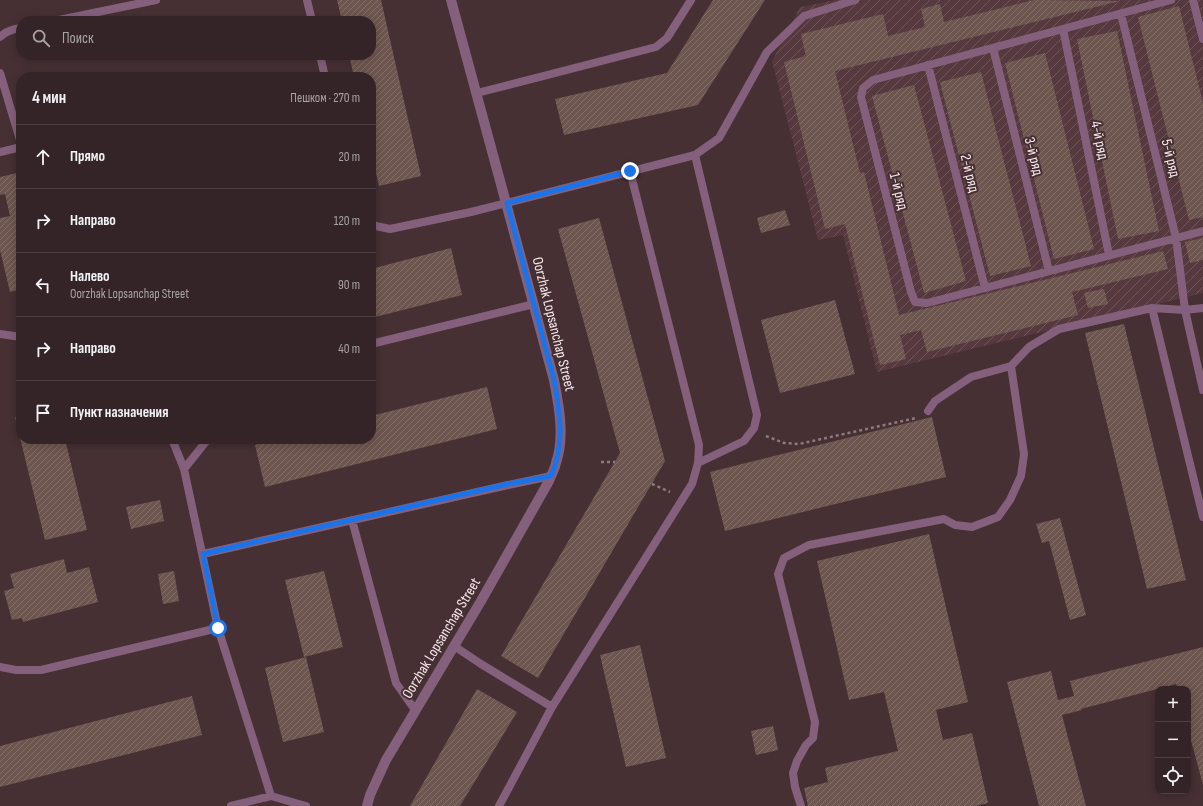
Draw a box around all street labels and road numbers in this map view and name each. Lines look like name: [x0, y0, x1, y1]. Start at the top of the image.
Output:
street label: 4-й ряд: [1086, 119, 1113, 162]
street label: 3-й ряд: [1020, 135, 1048, 178]
street label: 5-й ряд: [1157, 137, 1185, 180]
street label: 2-й ряд: [956, 152, 984, 195]
street label: 1-й ряд: [885, 171, 912, 212]
street label: Oorzhak Lopsanchap Street: [528, 255, 579, 393]
street label: Oorzhak Lopsanchap Street: [398, 574, 485, 702]

